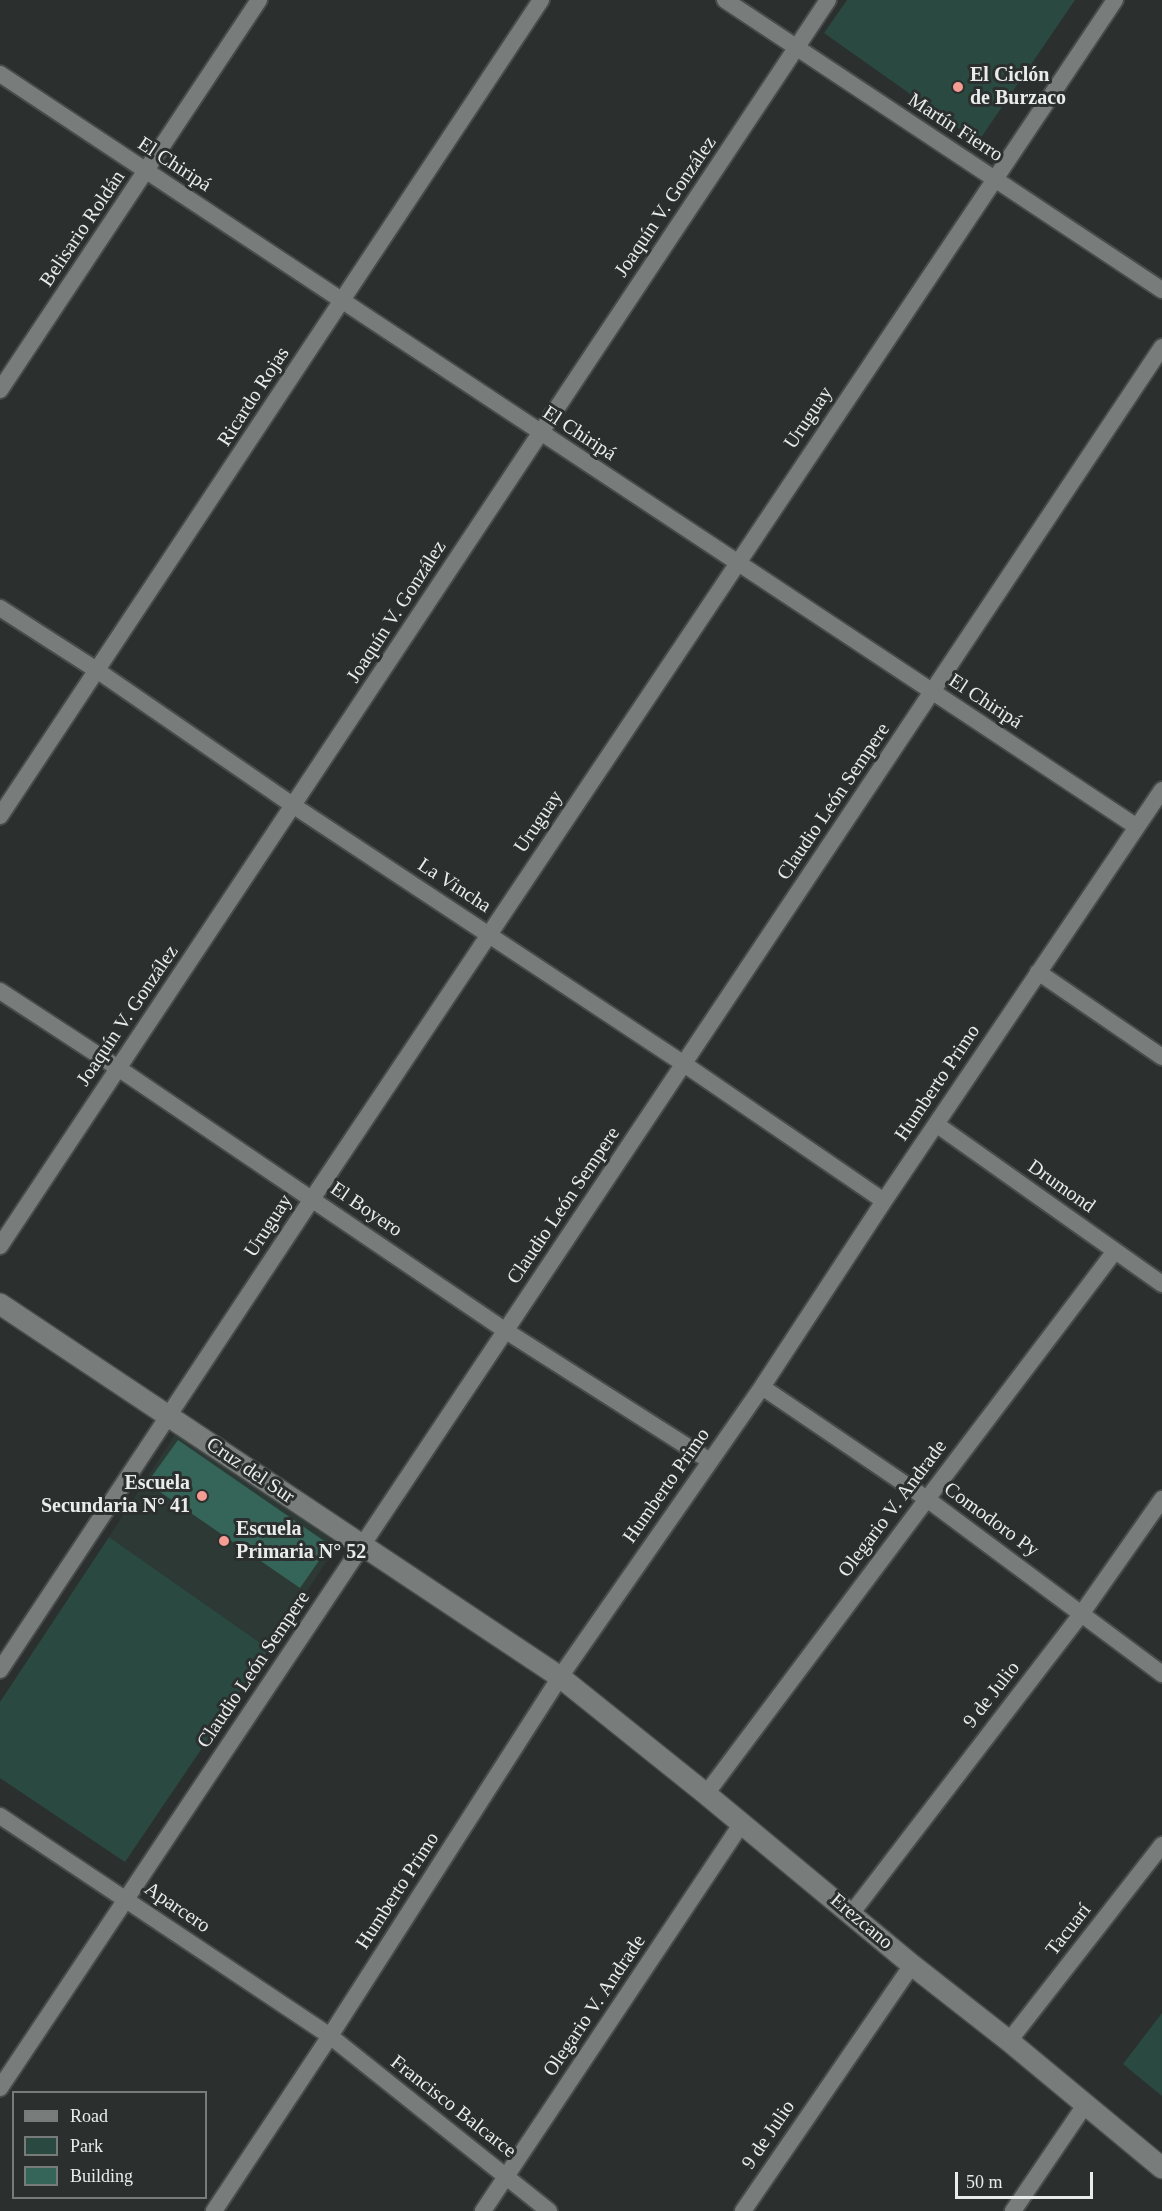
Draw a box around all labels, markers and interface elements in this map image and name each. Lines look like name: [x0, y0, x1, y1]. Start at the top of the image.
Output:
place label: El Ciclón de Burzaco: [970, 64, 1066, 111]
marker: El Ciclón de Burzaco: [951, 80, 965, 94]
street label: Martín Fierro: [903, 88, 1007, 168]
street label: El Chiripá: [133, 132, 215, 198]
street label: Joaquín V. González: [610, 132, 722, 282]
street label: Belisario Roldán: [35, 166, 131, 292]
street label: Ricardo Rojas: [213, 343, 295, 451]
street label: Uruguay: [779, 382, 839, 454]
street label: El Chiripá: [538, 401, 620, 467]
street label: Joaquín V. González: [342, 536, 452, 688]
street label: El Chiripá: [944, 669, 1026, 735]
street label: Claudio León Sempere: [772, 719, 896, 885]
street label: Uruguay: [509, 786, 569, 858]
street label: La Vincha: [413, 853, 495, 919]
street label: Joaquín V. González: [72, 941, 184, 1091]
street label: Humberto Primo: [890, 1020, 986, 1146]
street label: Claudio León Sempere: [502, 1123, 626, 1289]
street label: Drumond: [1023, 1155, 1099, 1219]
street label: El Boyero: [325, 1177, 407, 1243]
street label: Uruguay: [240, 1190, 298, 1262]
street label: Humberto Primo: [618, 1424, 716, 1548]
street label: Cruz del Sur: [201, 1433, 299, 1509]
street label: Olegario V. Andrade: [834, 1436, 952, 1582]
place label: Escuela Secundaria N° 41: [41, 1472, 190, 1519]
street label: Comodoro Py: [939, 1477, 1043, 1563]
marker: Escuela Secundaria N° 41: [195, 1489, 209, 1503]
place label: Escuela Primaria N° 52: [236, 1518, 366, 1565]
marker: Escuela Primaria N° 52: [217, 1534, 231, 1548]
street label: Claudio León Sempere: [192, 1587, 316, 1753]
street label: 9 de Julio: [959, 1657, 1025, 1733]
street label: Humberto Primo: [351, 1828, 445, 1954]
street label: Aparcero: [139, 1877, 215, 1939]
street label: Erezcano: [825, 1889, 897, 1955]
street label: Tacuarí: [1041, 1899, 1097, 1961]
street label: Olegario V. Andrade: [539, 1931, 651, 2081]
street label: Francisco Balcarce: [385, 2051, 521, 2163]
legend: [12, 2091, 207, 2199]
street label: 9 de Julio: [737, 2096, 801, 2174]
text: Road: [70, 2106, 108, 2126]
text: Park: [70, 2136, 103, 2156]
scale bar: [958, 2160, 1096, 2198]
text: Building: [70, 2166, 133, 2186]
text: 50 m: [966, 2172, 1003, 2192]

